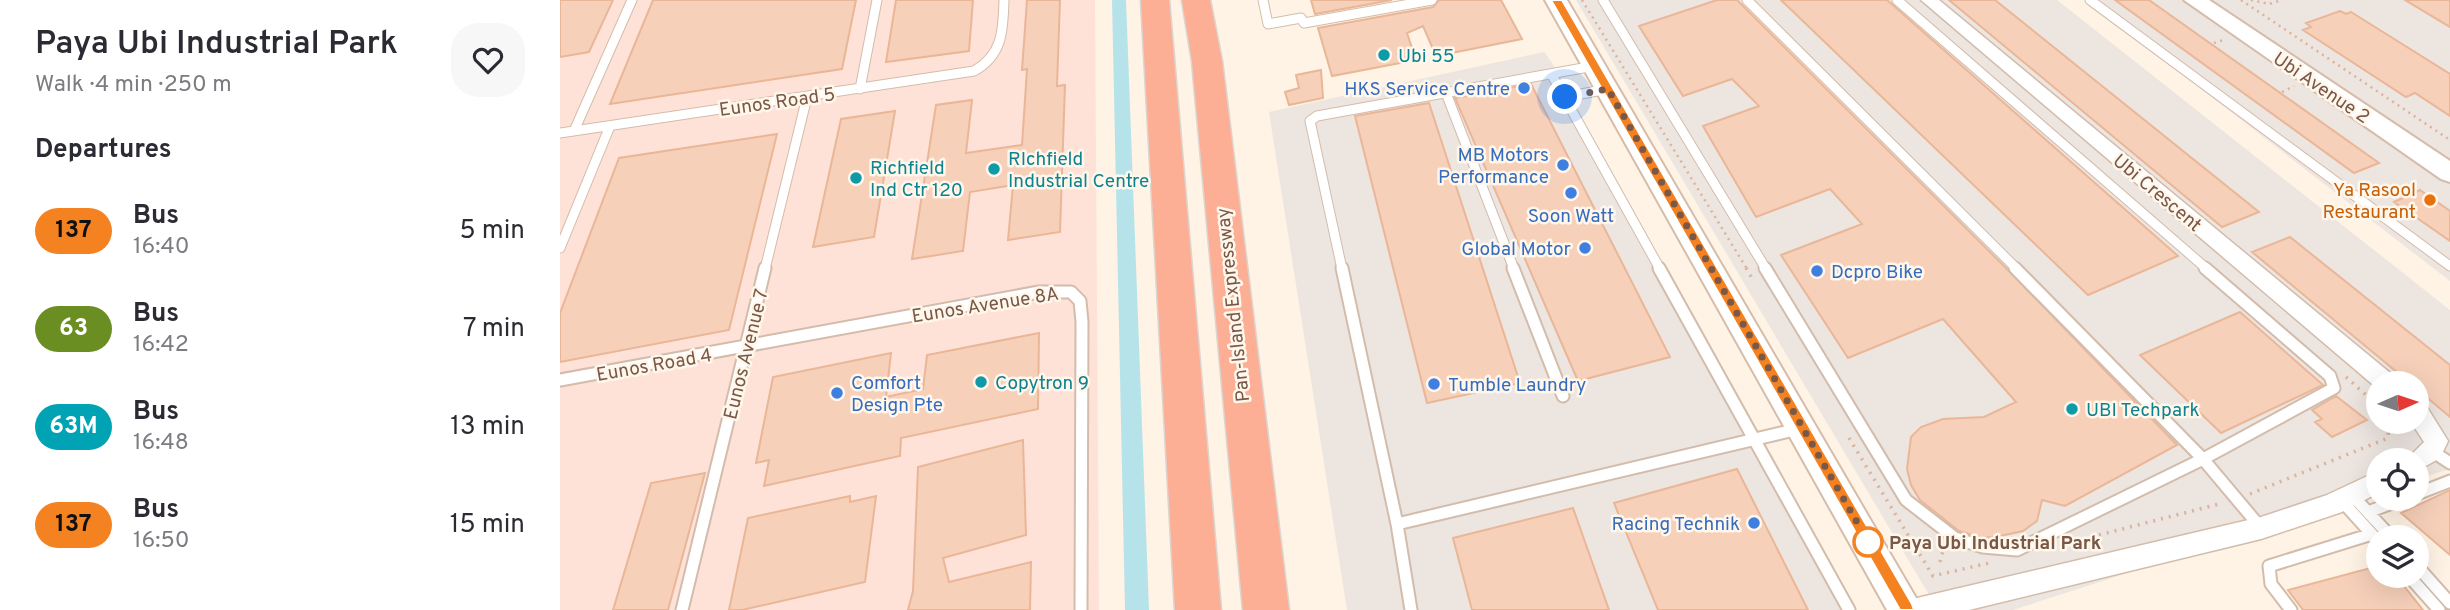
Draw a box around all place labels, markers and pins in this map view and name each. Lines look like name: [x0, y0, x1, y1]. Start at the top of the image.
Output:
place label: Ubi 55: [1398, 45, 1455, 69]
marker: Ubi 55: [1376, 47, 1392, 63]
place label: HKS Service Centre: [1344, 78, 1510, 102]
marker: HKS Service Centre: [1516, 80, 1532, 96]
place label: MB Motors Performance: [1438, 144, 1549, 190]
place label: RIchfield Industrial Centre: [1008, 148, 1149, 194]
place label: Richfield Ind Ctr 120: [870, 157, 963, 203]
marker: MB Motors Performance: [1555, 157, 1571, 173]
marker: RIchfield Industrial Centre: [986, 161, 1002, 177]
marker: Richfield Ind Ctr 120: [848, 170, 864, 186]
place label: Ya Rasool Restaurant: [2322, 179, 2416, 225]
marker: Soon Watt: [1563, 185, 1579, 201]
marker: Ya Rasool Restaurant: [2422, 192, 2438, 208]
place label: Soon Watt: [1528, 205, 1614, 229]
place label: Global Motor: [1461, 238, 1572, 262]
marker: Global Motor: [1577, 240, 1593, 256]
place label: Dcpro Bike: [1831, 261, 1923, 285]
marker: Dcpro Bike: [1809, 263, 1825, 279]
place label: Comfort Design Pte: [851, 372, 943, 418]
place label: Copytron 9: [995, 372, 1089, 396]
marker: Copytron 9: [973, 374, 989, 390]
place label: Tumble Laundry: [1448, 374, 1586, 398]
marker: Tumble Laundry: [1426, 376, 1442, 392]
marker: Comfort Design Pte: [829, 385, 845, 401]
place label: UBI Techpark: [2086, 399, 2200, 423]
marker: UBI Techpark: [2064, 401, 2080, 417]
place label: Racing Technik: [1612, 513, 1740, 537]
marker: Racing Technik: [1746, 515, 1762, 531]
marker: Paya Ubi Industrial Park: [1853, 527, 1883, 557]
place label: Paya Ubi Industrial Park: [1889, 532, 2102, 556]

